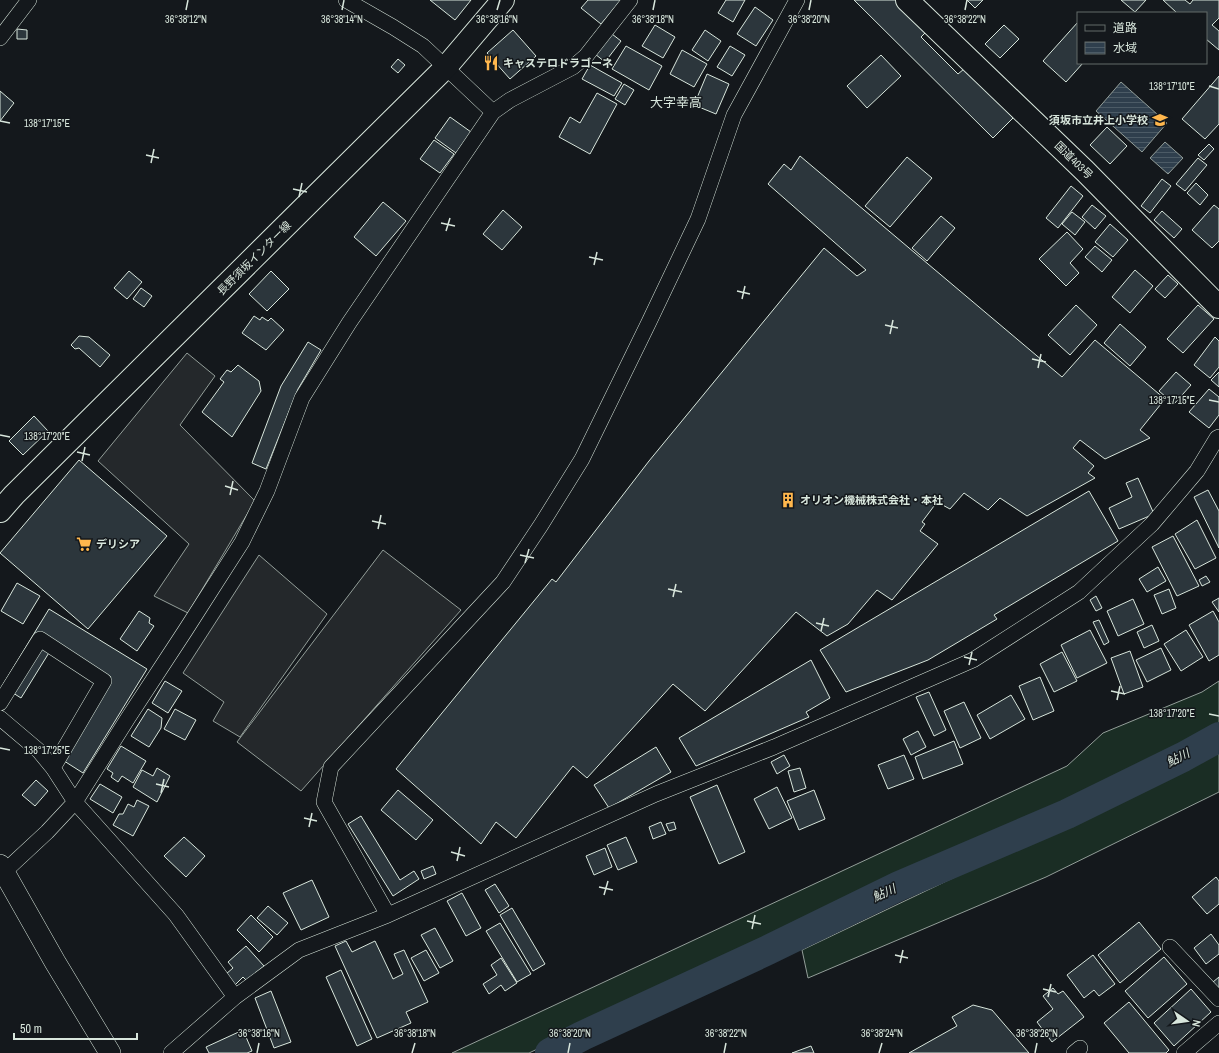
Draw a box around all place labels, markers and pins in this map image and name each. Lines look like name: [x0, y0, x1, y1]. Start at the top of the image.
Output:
restaurant icon: キャステロドラゴーネ: [482, 54, 500, 72]
place label: キャステロドラゴーネ: [503, 56, 613, 70]
school or university icon: 須坂市立井上小学校: [1151, 111, 1169, 129]
place label: 須坂市立井上小学校: [1049, 113, 1148, 127]
building icon: オリオン機械株式会社・本社: [779, 491, 797, 509]
place label: オリオン機械株式会社・本社: [800, 493, 943, 507]
supermarket icon: デリシア: [75, 535, 93, 553]
place label: デリシア: [96, 537, 140, 551]

